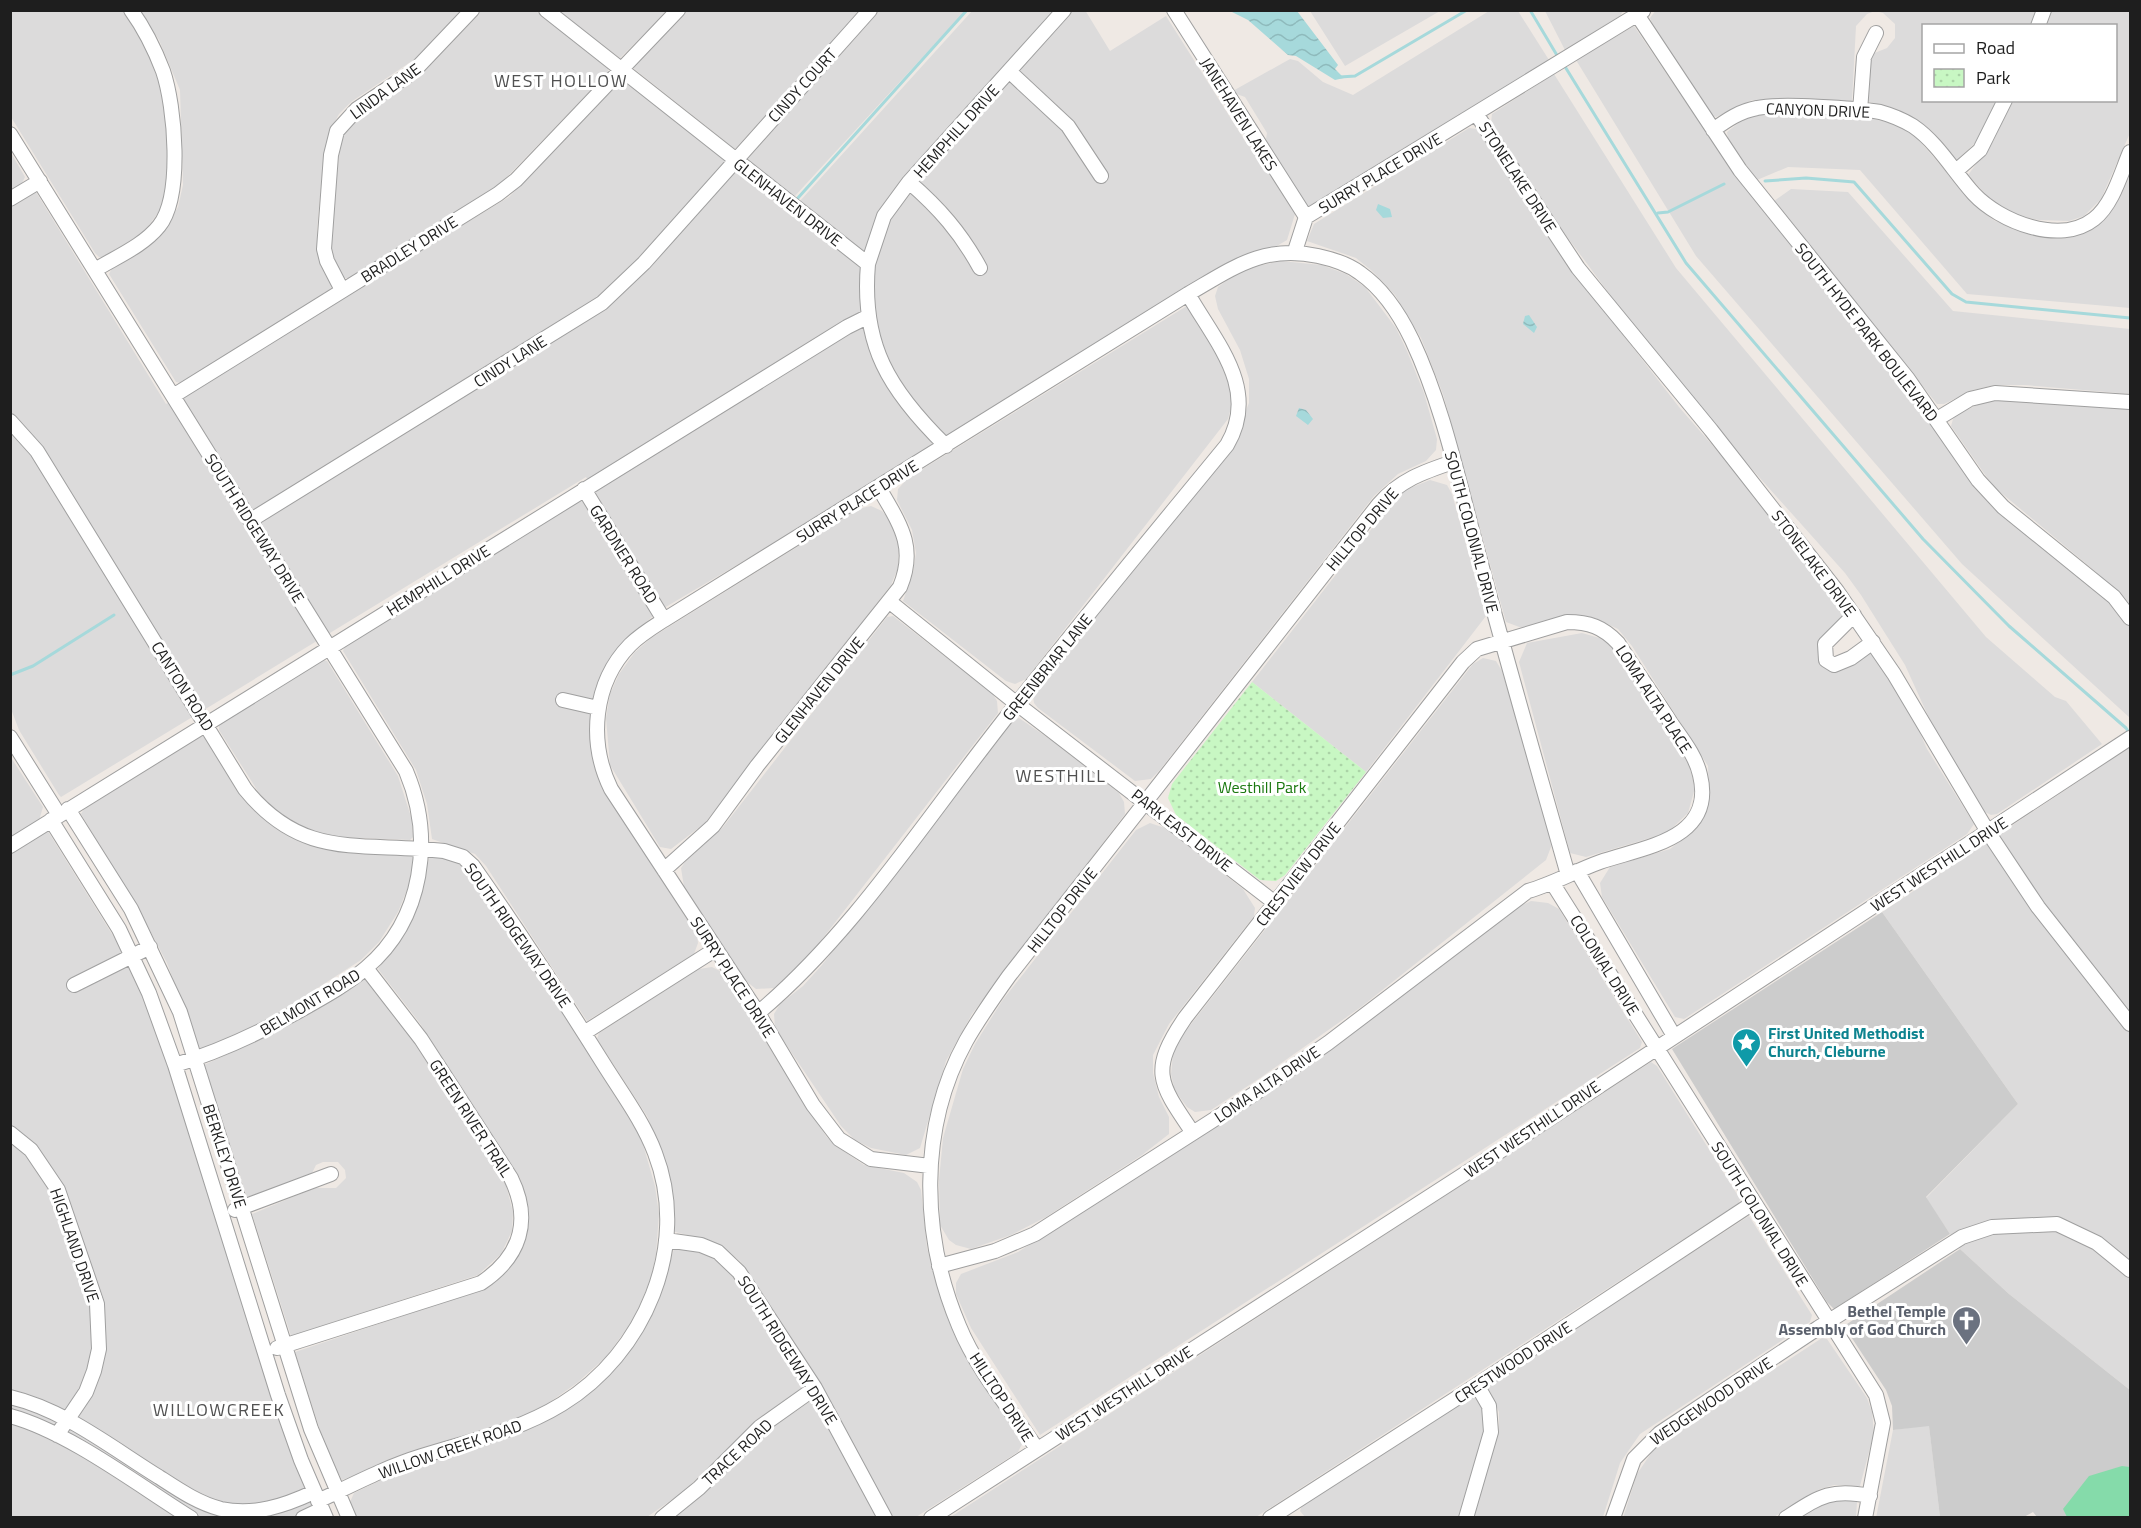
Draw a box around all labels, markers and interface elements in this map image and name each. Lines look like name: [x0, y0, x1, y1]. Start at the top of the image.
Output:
legend: [1922, 24, 2117, 102]
text: Road: [1976, 34, 2015, 61]
street label: CINDY COURT: [762, 42, 842, 128]
street label: JANEHAVEN LAKES: [1194, 53, 1284, 175]
street label: LINDA LANE: [345, 57, 426, 125]
text: Park: [1976, 64, 2011, 91]
district label: WEST HOLLOW: [494, 67, 628, 94]
street label: HEMPHILL DRIVE: [907, 79, 1005, 183]
street label: CANYON DRIVE: [1765, 96, 1871, 124]
street label: STONELAKE DRIVE: [1473, 117, 1563, 237]
street label: SURRY PLACE DRIVE: [1314, 127, 1446, 219]
street label: GLENHAVEN DRIVE: [729, 152, 847, 252]
street label: BRADLEY DRIVE: [356, 210, 462, 288]
street label: SOUTH HYDE PARK BOULEVARD: [1789, 237, 1945, 427]
street label: CINDY LANE: [469, 329, 551, 393]
street label: SOUTH COLONIAL DRIVE: [1439, 448, 1505, 616]
street label: SOUTH RIDGEWAY DRIVE: [199, 449, 311, 607]
street label: SURRY PLACE DRIVE: [791, 454, 923, 548]
street label: HILLTOP DRIVE: [1320, 482, 1404, 576]
street label: GARDNER ROAD: [584, 500, 664, 608]
street label: STONELAKE DRIVE: [1766, 505, 1862, 621]
street label: HEMPHILL DRIVE: [381, 538, 495, 622]
street label: GREENBRIAR LANE: [996, 608, 1098, 726]
street label: GLENHAVEN DRIVE: [768, 631, 870, 749]
street label: CANTON ROAD: [146, 636, 220, 736]
street label: LOMA ALTA PLACE: [1610, 640, 1698, 758]
district label: WESTHILL: [1016, 762, 1106, 789]
park label: Westhill Park: [1218, 775, 1307, 799]
street label: PARK EAST DRIVE: [1126, 783, 1238, 877]
street label: WEST WESTHILL DRIVE: [1866, 810, 2013, 918]
street label: CRESTVIEW DRIVE: [1250, 817, 1346, 931]
street label: SOUTH RIDGEWAY DRIVE: [459, 858, 577, 1012]
street label: HILLTOP DRIVE: [1021, 862, 1103, 958]
street label: COLONIAL DRIVE: [1564, 910, 1646, 1020]
street label: SURRY PLACE DRIVE: [685, 912, 781, 1043]
street label: BELMONT ROAD: [255, 963, 365, 1041]
place label: First United Methodist Church, Cleburne: [1768, 1021, 1925, 1063]
place icon: First United Methodist Church, Cleburne: [1731, 1026, 1763, 1068]
street label: LOMA ALTA DRIVE: [1209, 1040, 1325, 1128]
street label: GREEN RIVER TRAIL: [424, 1054, 518, 1182]
street label: WEST WESTHILL DRIVE: [1459, 1074, 1605, 1184]
street label: BERKLEY DRIVE: [197, 1101, 253, 1211]
street label: SOUTH COLONIAL DRIVE: [1706, 1137, 1815, 1291]
street label: HIGHLAND DRIVE: [44, 1185, 106, 1306]
street label: SOUTH RIDGEWAY DRIVE: [732, 1271, 844, 1429]
place label: Bethel Temple Assembly of God Church: [1778, 1299, 1946, 1341]
church icon: Bethel Temple Assembly of God Church: [1951, 1304, 1983, 1346]
street label: CRESTWOOD DRIVE: [1449, 1315, 1577, 1409]
street label: WEST WESTHILL DRIVE: [1051, 1339, 1198, 1447]
street label: HILLTOP DRIVE: [964, 1347, 1040, 1447]
street label: WEDGEWOOD DRIVE: [1645, 1351, 1777, 1451]
district label: WILLOWCREEK: [153, 1396, 285, 1423]
street label: WILLOW CREEK ROAD: [375, 1413, 525, 1485]
street label: TRACE ROAD: [696, 1413, 778, 1491]

